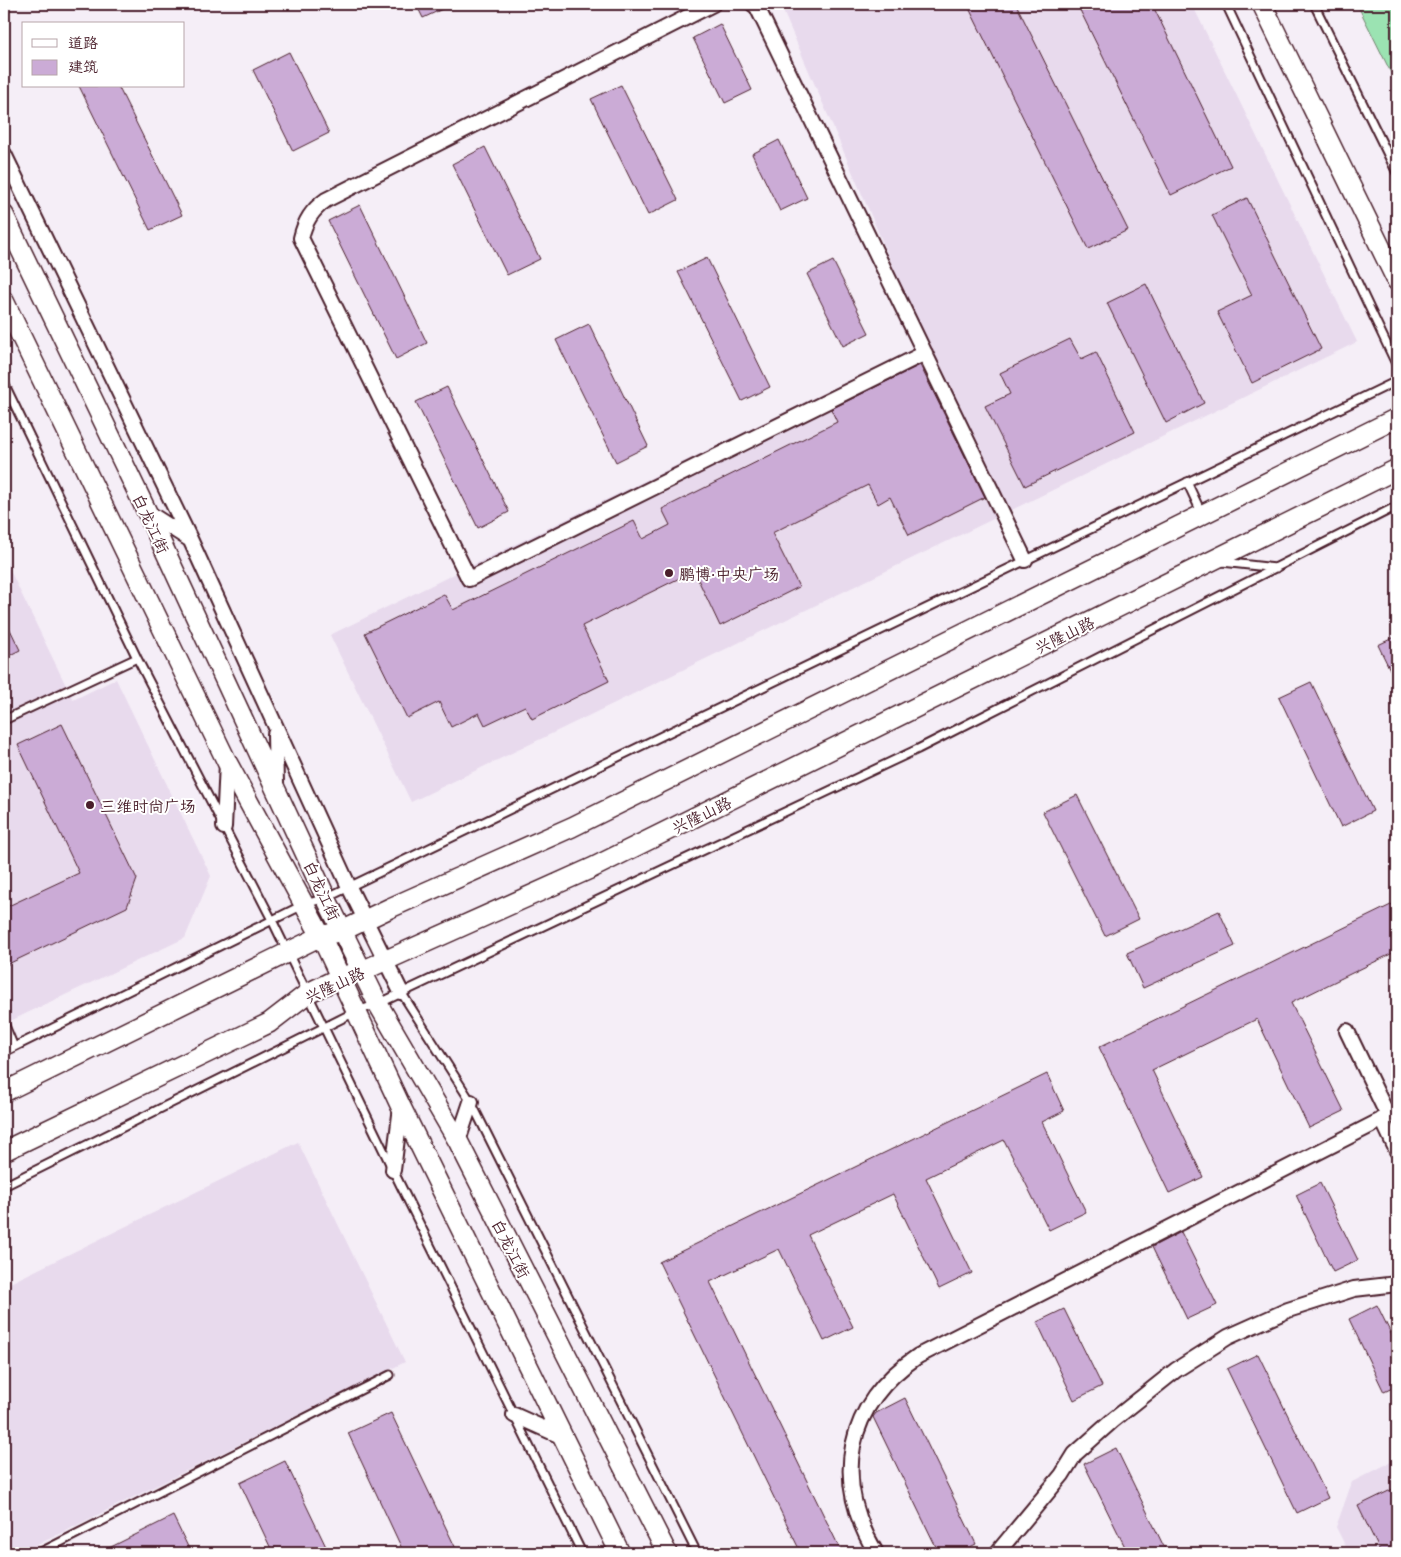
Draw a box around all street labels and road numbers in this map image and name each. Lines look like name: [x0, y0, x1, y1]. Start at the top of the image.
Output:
street label: 白龙江街: [128, 489, 176, 557]
street label: 兴隆山路: [1030, 609, 1098, 659]
street label: 兴隆山路: [667, 789, 735, 839]
street label: 白龙江街: [299, 856, 347, 924]
street label: 兴隆山路: [300, 960, 368, 1008]
street label: 白龙江街: [487, 1214, 537, 1282]

